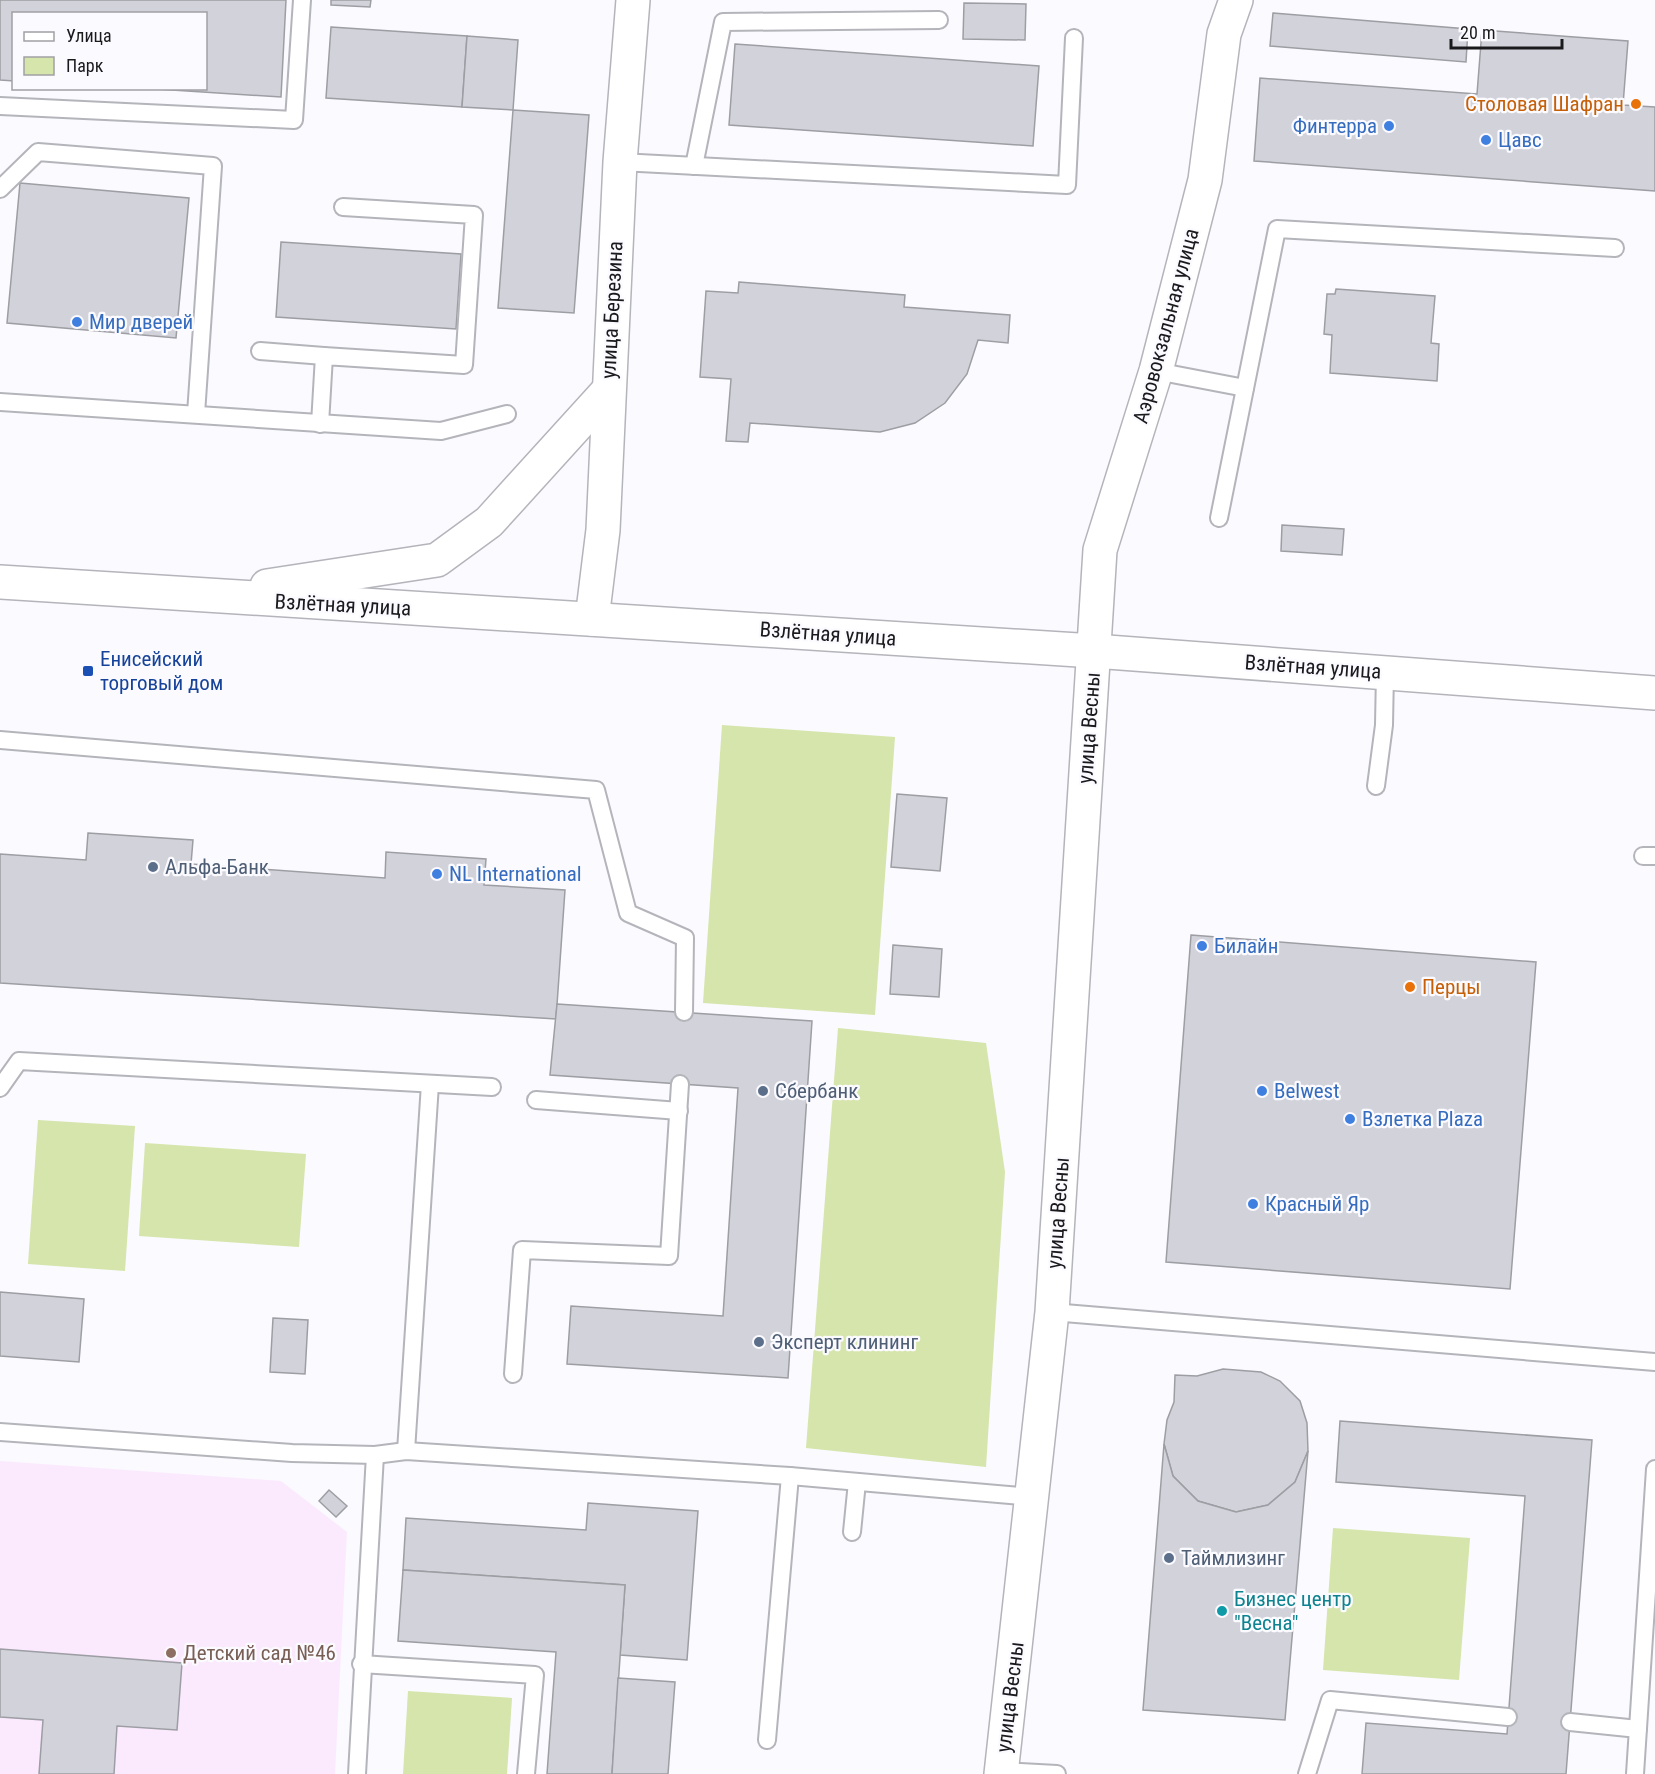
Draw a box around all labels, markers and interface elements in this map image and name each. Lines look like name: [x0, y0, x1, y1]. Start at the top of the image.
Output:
legend: [12, 12, 207, 90]
scale bar: [1451, 12, 1562, 50]
text: 20 m: [1460, 22, 1495, 43]
text: Улица: [66, 25, 112, 46]
text: Парк: [66, 55, 104, 76]
place label: Столовая Шафран: [1465, 92, 1624, 116]
marker: Столовая Шафран: [1629, 97, 1643, 111]
place label: Финтерра: [1293, 114, 1377, 138]
marker: Финтерра: [1382, 119, 1396, 133]
place label: Цавс: [1498, 128, 1542, 152]
marker: Цавс: [1479, 133, 1493, 147]
street label: Аэровокзальная улица: [1128, 226, 1204, 426]
street label: улица Березина: [596, 240, 628, 380]
place label: Мир дверей: [89, 310, 193, 334]
marker: Мир дверей: [70, 315, 84, 329]
street label: Взлётная улица: [274, 589, 412, 621]
street label: Взлётная улица: [759, 617, 897, 651]
place label: Енисейский торговый дом: [100, 647, 223, 695]
street label: Взлётная улица: [1244, 650, 1382, 684]
marker: Енисейский торговый дом: [81, 664, 95, 678]
street label: улица Весны: [1073, 671, 1105, 785]
place label: Альфа-Банк: [165, 855, 269, 879]
marker: Альфа-Банк: [146, 860, 160, 874]
place label: NL International: [449, 862, 582, 886]
marker: NL International: [430, 867, 444, 881]
place label: Билайн: [1214, 934, 1278, 958]
marker: Билайн: [1195, 939, 1209, 953]
place label: Перцы: [1422, 975, 1481, 999]
marker: Перцы: [1403, 980, 1417, 994]
place label: Сбербанк: [775, 1079, 858, 1103]
place label: Belwest: [1274, 1079, 1339, 1103]
marker: Сбербанк: [756, 1084, 770, 1098]
marker: Belwest: [1255, 1084, 1269, 1098]
place label: Взлетка Plaza: [1362, 1107, 1483, 1131]
marker: Взлетка Plaza: [1343, 1112, 1357, 1126]
street label: улица Весны: [1042, 1156, 1074, 1270]
place label: Красный Яр: [1265, 1192, 1369, 1216]
marker: Красный Яр: [1246, 1197, 1260, 1211]
place label: Эксперт клининг: [771, 1330, 918, 1354]
marker: Эксперт клининг: [752, 1335, 766, 1349]
place label: Таймлизинг: [1181, 1546, 1285, 1570]
marker: Таймлизинг: [1162, 1551, 1176, 1565]
place label: Бизнес центр "Весна": [1234, 1587, 1352, 1635]
marker: Бизнес центр "Весна": [1215, 1604, 1229, 1618]
street label: улица Весны: [991, 1640, 1029, 1754]
place label: Детский сад №46: [183, 1641, 336, 1665]
marker: Детский сад №46: [164, 1646, 178, 1660]

